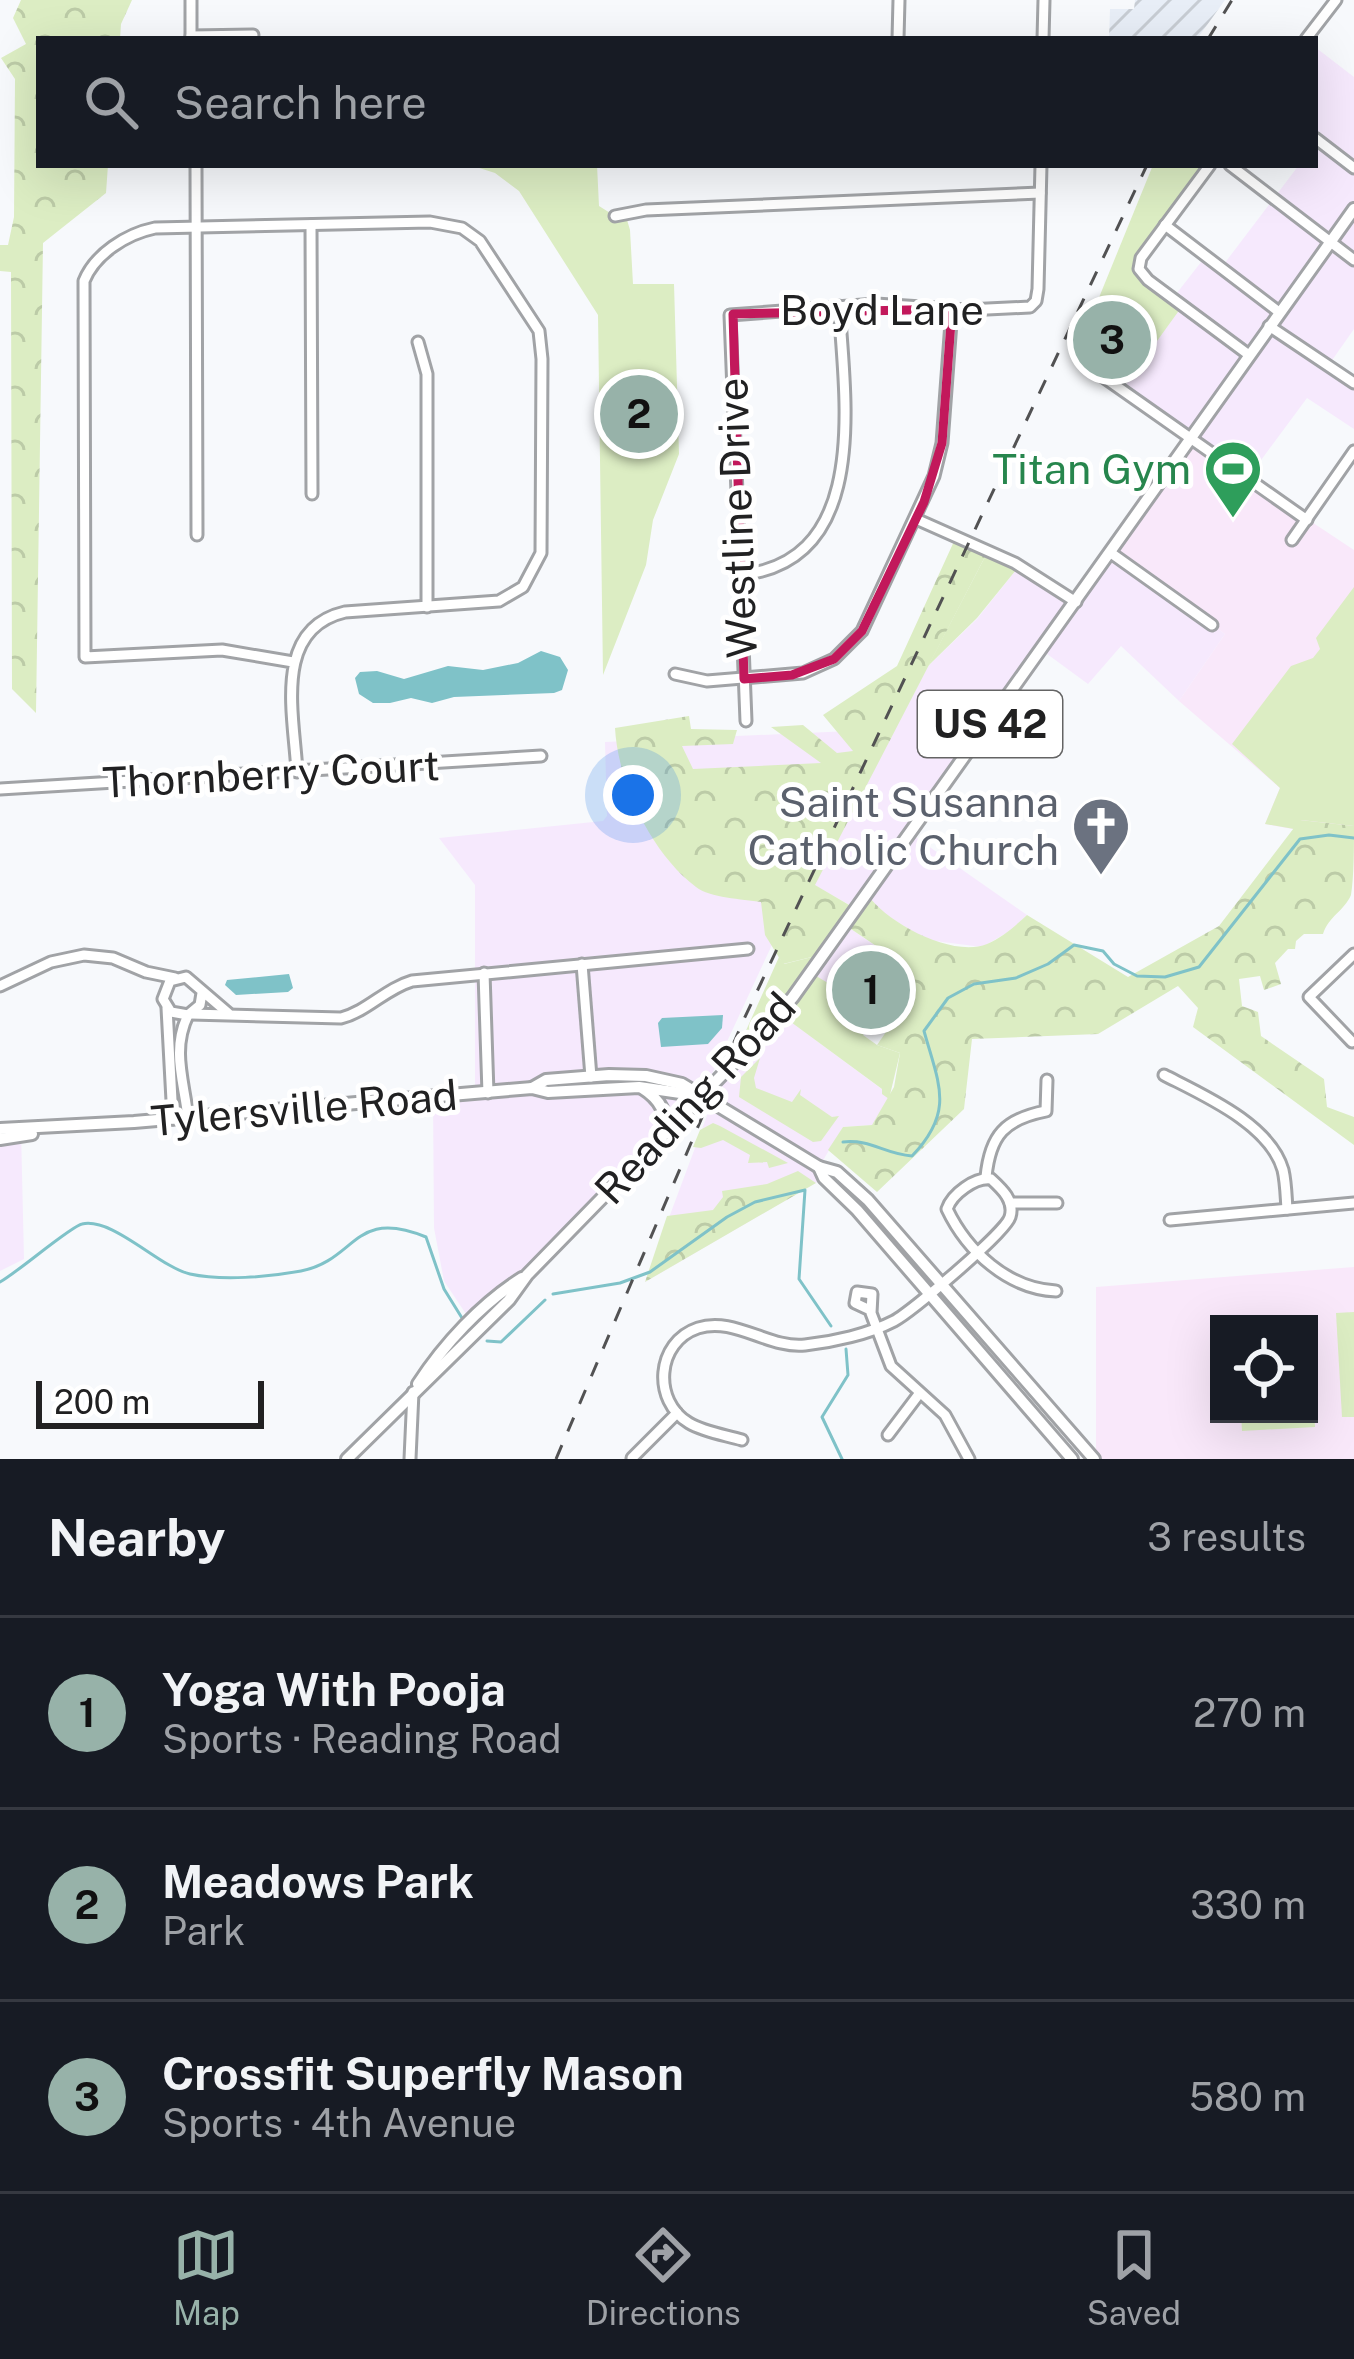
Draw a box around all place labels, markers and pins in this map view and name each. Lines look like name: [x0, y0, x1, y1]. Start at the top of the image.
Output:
pin: 3: [1073, 295, 1151, 385]
pin: 2: [600, 369, 678, 459]
sports icon: Titan Gym: [1202, 438, 1264, 520]
place label: Titan Gym: [992, 444, 1191, 493]
place label: Saint Susanna Catholic Church: [747, 777, 1059, 874]
church icon: Saint Susanna Catholic Church: [1070, 795, 1132, 877]
pin: 1: [832, 945, 910, 1035]

